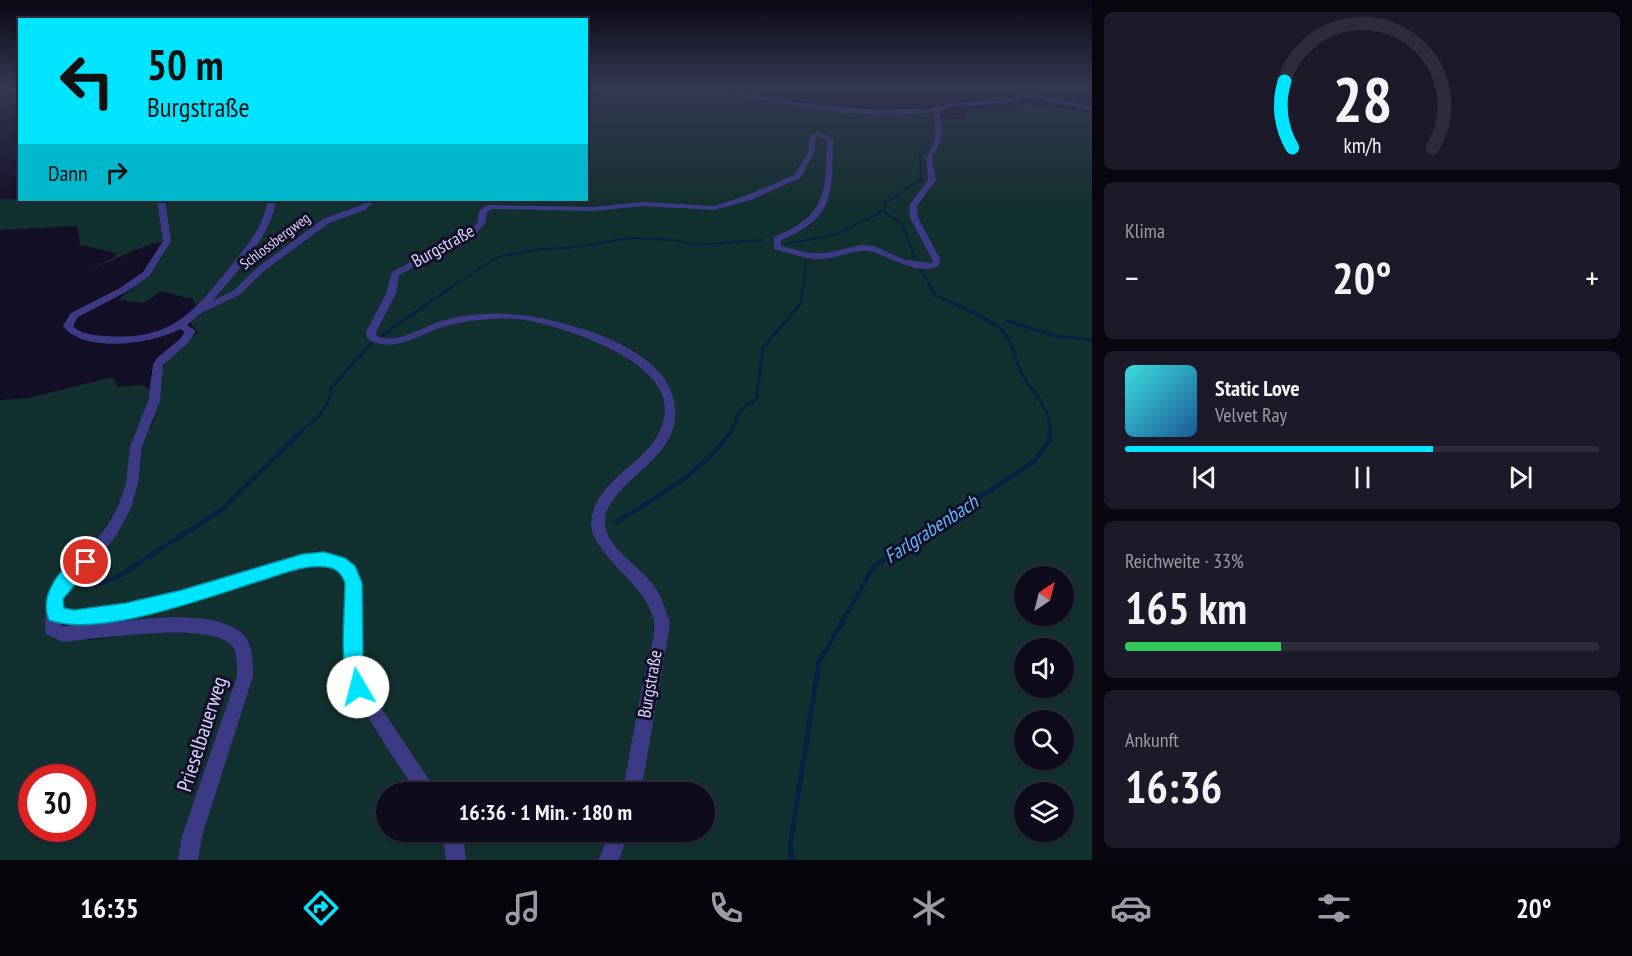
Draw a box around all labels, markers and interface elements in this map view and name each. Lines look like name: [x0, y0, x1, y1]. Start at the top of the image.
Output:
text: 50 m: [147, 37, 224, 92]
icon: left: [48, 42, 126, 120]
text: 28: [1332, 58, 1392, 139]
text: Burgstraße: [147, 90, 250, 124]
text: km/h: [1343, 131, 1381, 159]
icon: right: [100, 156, 133, 189]
text: Dann: [48, 159, 88, 187]
street label: Schlossbergweg: [236, 208, 314, 273]
text: Klima: [1125, 218, 1165, 244]
street label: Burgstraße: [407, 219, 478, 272]
text: 20°: [1332, 248, 1392, 306]
text: −: [1125, 256, 1139, 299]
text: +: [1585, 256, 1599, 299]
text: Static Love: [1215, 374, 1300, 402]
text: Velvet Ray: [1215, 402, 1287, 428]
icon: previous: [1188, 461, 1221, 494]
icon: pause: [1346, 461, 1379, 494]
icon: next: [1504, 461, 1537, 494]
water label: Farlgrabenbach: [879, 488, 984, 569]
pin: [60, 536, 111, 587]
icon: arrive: [69, 545, 102, 578]
text: Reichweite · 33%: [1125, 548, 1244, 574]
north arrow: [1014, 566, 1074, 626]
map controls: [1014, 566, 1074, 842]
text: 165 km: [1125, 578, 1247, 636]
button: sound: [1014, 638, 1074, 698]
street label: Burgstraße: [632, 648, 667, 720]
position arrow: [326, 655, 390, 719]
street label: Prieselbauerweg: [170, 673, 233, 795]
button: search: [1014, 710, 1074, 770]
text: Ankunft: [1125, 727, 1179, 753]
text: 16:36: [1125, 757, 1222, 815]
speed limit sign: 30: [18, 764, 96, 842]
button: layers: [1014, 782, 1074, 842]
text: 16:36 · 1 Min. · 180 m: [459, 798, 632, 826]
icon: directions: [300, 887, 342, 929]
icon: music: [502, 887, 544, 929]
icon: phone: [705, 887, 747, 929]
icon: climate: [908, 887, 950, 929]
icon: car: [1110, 887, 1152, 929]
icon: filters: [1313, 887, 1355, 929]
text: 16:35: [80, 891, 139, 925]
text: 20°: [1516, 891, 1552, 925]

